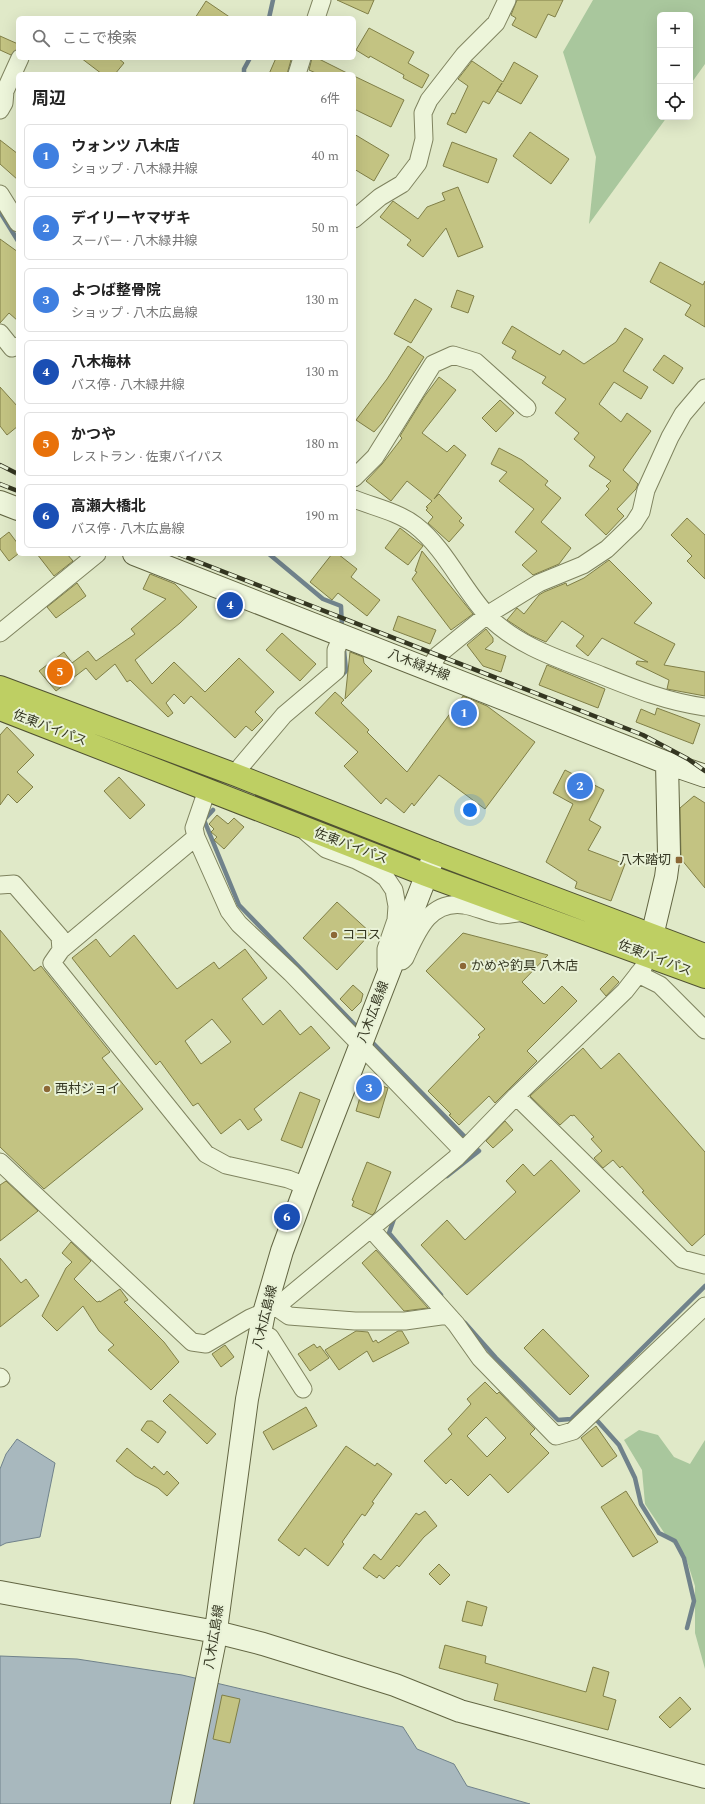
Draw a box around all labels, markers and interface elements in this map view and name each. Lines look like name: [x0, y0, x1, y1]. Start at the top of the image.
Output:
map controls: [657, 12, 693, 120]
button: +: [657, 12, 693, 48]
search box: [16, 16, 356, 60]
icon: search: [30, 27, 52, 49]
text: ここで検索: [62, 27, 137, 50]
button: −: [657, 48, 693, 84]
button: locate: [657, 84, 693, 120]
text: 周辺: [32, 86, 66, 112]
text: 6件: [320, 89, 340, 109]
text: ウォンツ 八木店: [71, 135, 180, 158]
text: 1: [42, 146, 50, 166]
text: 40 m: [312, 146, 339, 166]
text: ショップ · 八木緑井線: [71, 159, 198, 179]
text: デイリーヤマザキ: [71, 207, 191, 230]
text: 2: [42, 218, 50, 238]
text: 50 m: [312, 218, 339, 238]
text: スーパー · 八木緑井線: [71, 231, 198, 251]
text: よつば整骨院: [71, 279, 161, 302]
text: 3: [42, 290, 50, 310]
text: 130 m: [305, 290, 339, 310]
text: ショップ · 八木広島線: [71, 303, 198, 323]
text: 八木梅林: [71, 351, 131, 374]
text: 4: [42, 362, 50, 382]
text: 130 m: [305, 362, 339, 382]
text: バス停 · 八木緑井線: [71, 375, 185, 395]
text: かつや: [71, 423, 116, 446]
text: 5: [42, 434, 50, 454]
text: 180 m: [305, 434, 339, 454]
text: レストラン · 佐東バイパス: [71, 447, 224, 467]
text: 高瀬大橋北: [71, 495, 146, 518]
text: 6: [42, 506, 50, 526]
text: 190 m: [305, 506, 339, 526]
text: バス停 · 八木広島線: [71, 519, 185, 539]
pin: 4: [217, 590, 243, 620]
street label: 八木緑井線: [385, 644, 453, 686]
pin: 5: [47, 657, 73, 687]
pin: 1: [451, 698, 477, 728]
street label: 佐東バイパス: [10, 705, 90, 751]
pin: 2: [567, 771, 593, 801]
your location: [460, 800, 480, 820]
street label: 佐東バイパス: [311, 823, 391, 869]
place label: 八木踏切: [619, 850, 671, 870]
marker: 八木踏切: [674, 855, 684, 865]
place label: ココス: [342, 925, 381, 945]
marker: ココス: [329, 930, 339, 940]
street label: 佐東バイパス: [615, 935, 695, 981]
place label: かめや釣具 八木店: [471, 956, 578, 976]
marker: かめや釣具 八木店: [458, 961, 468, 971]
street label: 八木広島線: [352, 978, 394, 1046]
pin: 3: [356, 1073, 382, 1103]
place label: 西村ジョイ: [55, 1079, 120, 1099]
marker: 西村ジョイ: [42, 1084, 52, 1094]
pin: 6: [274, 1202, 300, 1232]
street label: 八木広島線: [247, 1283, 283, 1351]
street label: 八木広島線: [199, 1603, 229, 1671]

